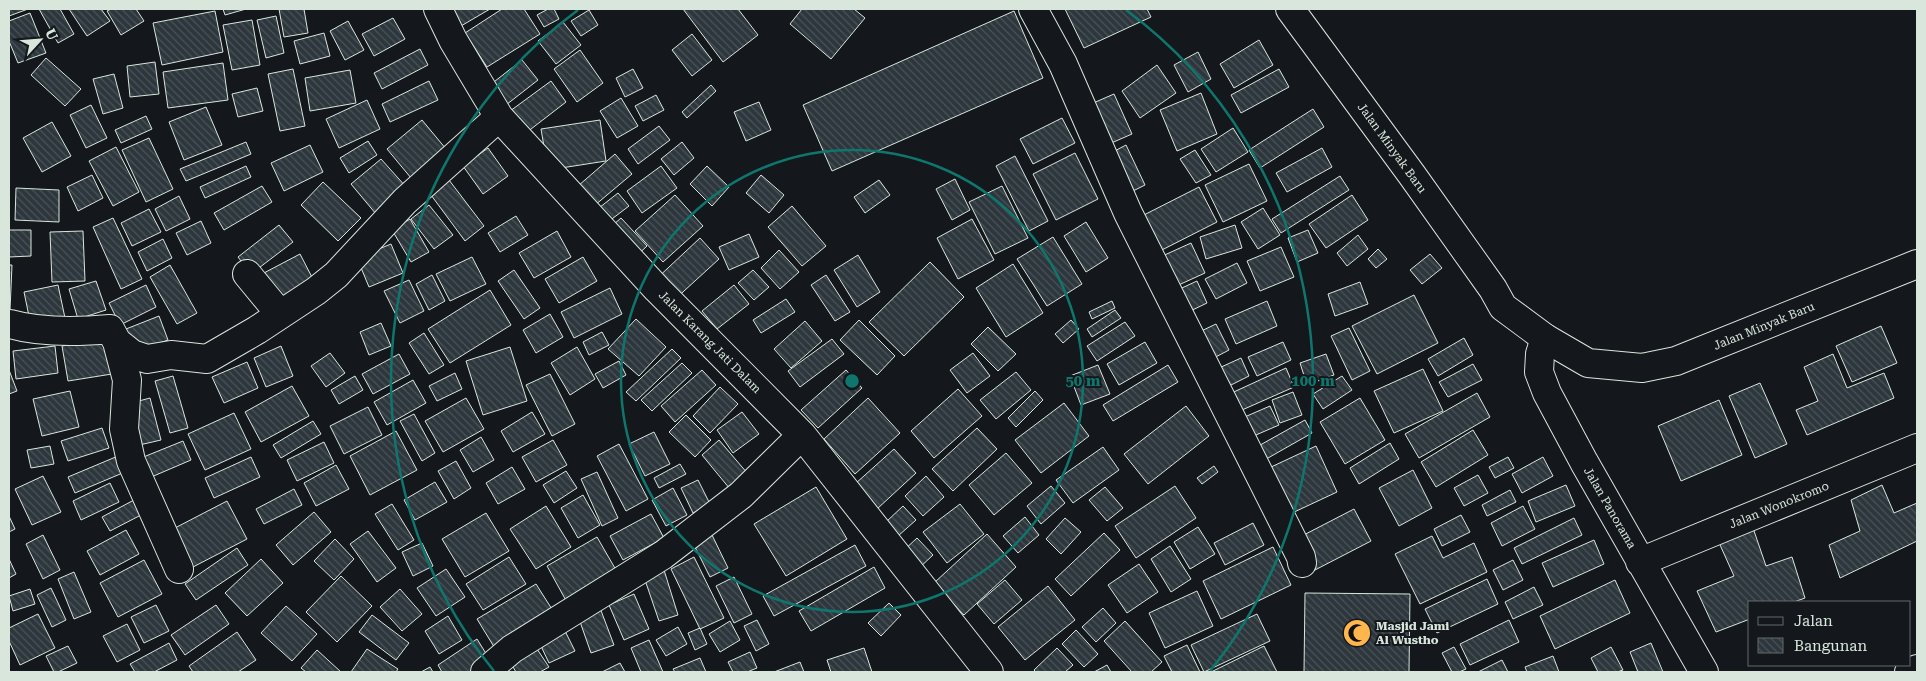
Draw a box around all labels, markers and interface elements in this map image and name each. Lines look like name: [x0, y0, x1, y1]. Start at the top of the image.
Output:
north arrow: [15, 15, 65, 65]
text: U: [42, 26, 61, 43]
street label: Jalan Minyak Baru: [1355, 100, 1430, 196]
street label: Jalan Karang Jati Dalam: [656, 288, 764, 396]
street label: Jalan Minyak Baru: [1711, 299, 1817, 353]
centre of rings: [843, 372, 861, 390]
text: 50 m: [1065, 372, 1101, 390]
text: 100 m: [1291, 372, 1335, 390]
street label: Jalan Panorama: [1581, 465, 1639, 552]
street label: Jalan Wonokromo: [1727, 479, 1831, 531]
legend: [1748, 601, 1911, 666]
text: Jalan: [1794, 612, 1833, 630]
mosque icon: Masjid Jami Al Wustho: [1342, 618, 1372, 648]
place label: Masjid Jami Al Wustho: [1376, 619, 1449, 647]
text: Bangunan: [1794, 637, 1867, 655]

